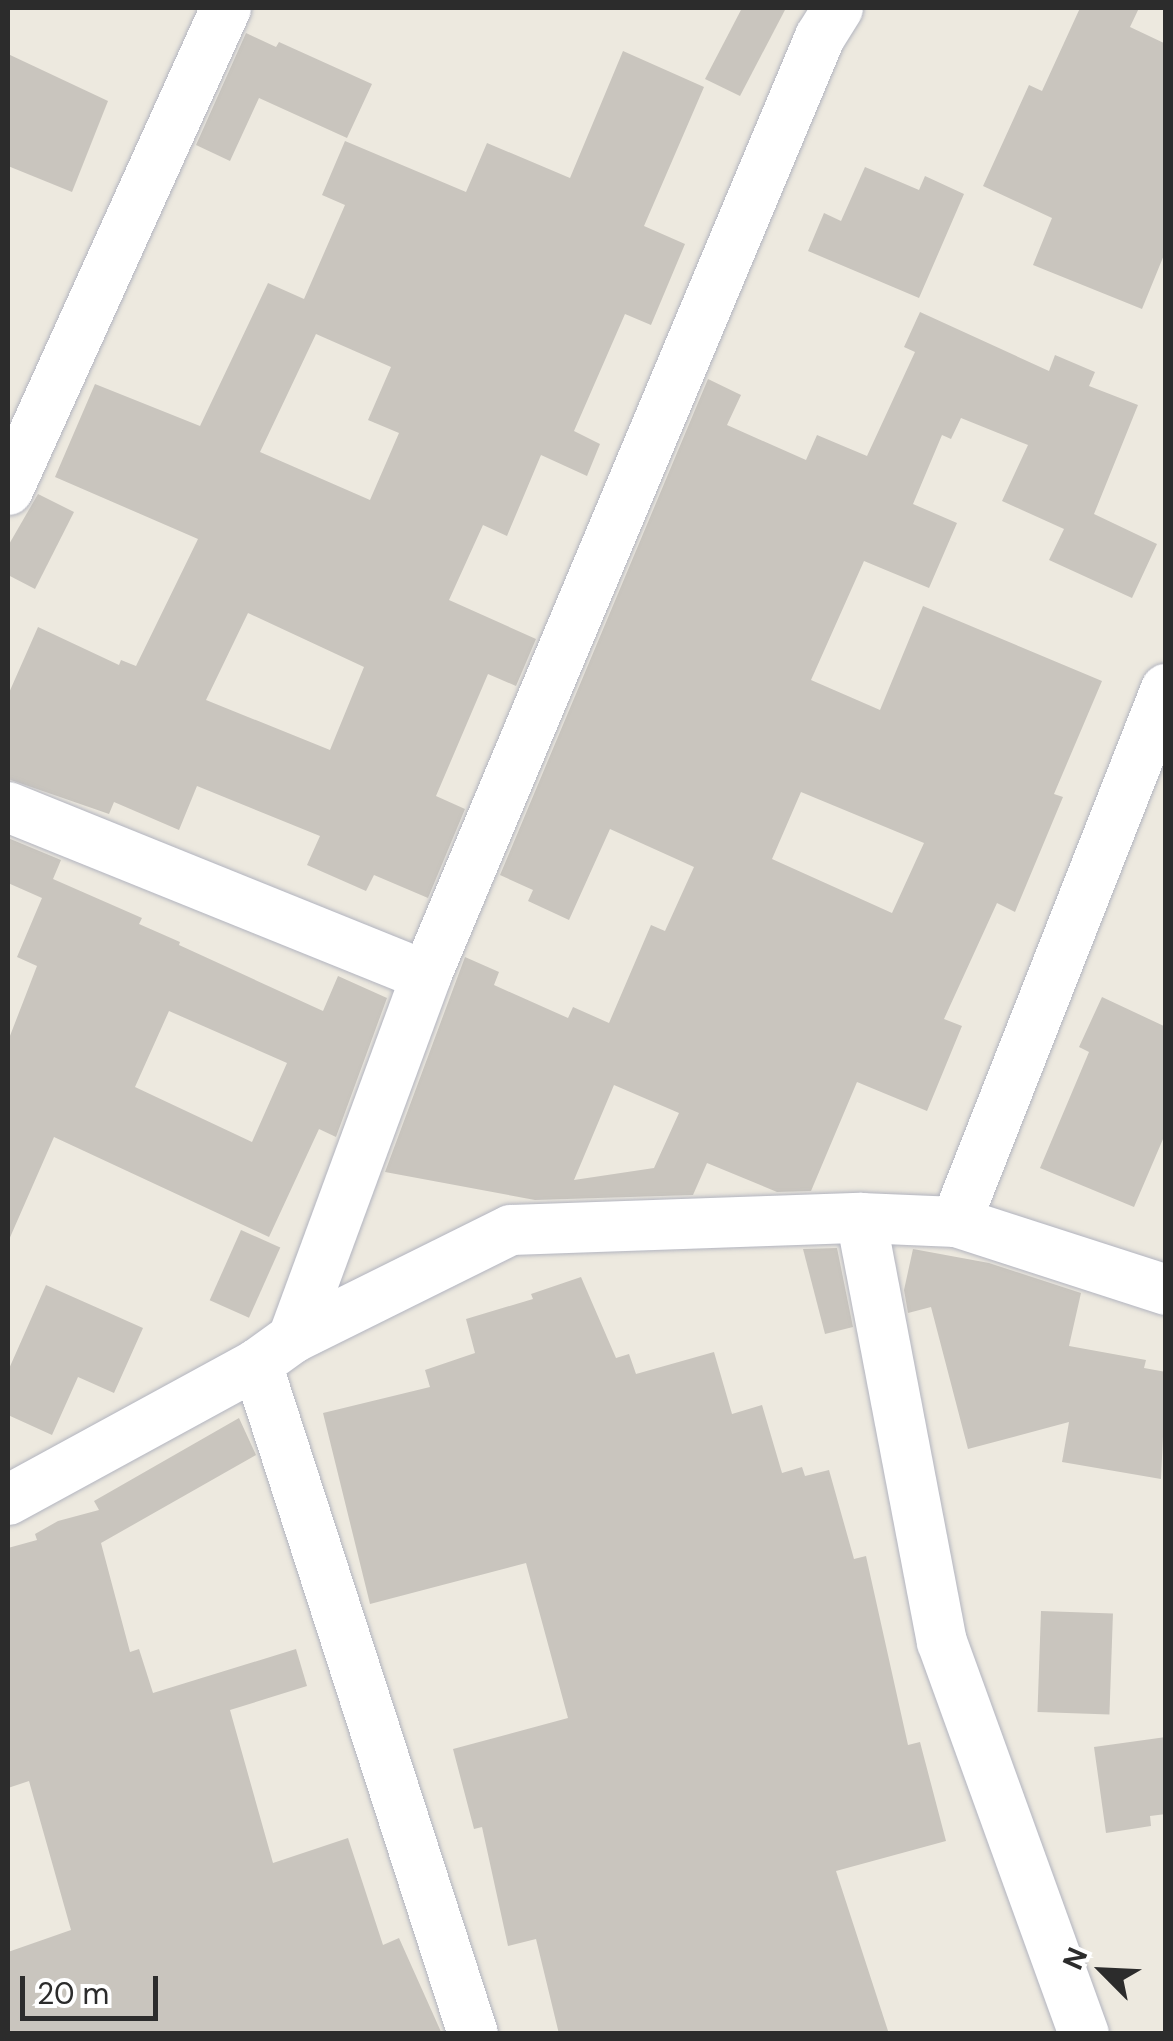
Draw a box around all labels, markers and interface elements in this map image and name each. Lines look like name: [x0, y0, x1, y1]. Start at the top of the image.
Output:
north arrow: [1053, 1921, 1153, 2021]
text: N: [1054, 1942, 1096, 1975]
scale bar: [25, 1956, 162, 2018]
text: 20 m: [37, 1974, 109, 2013]

